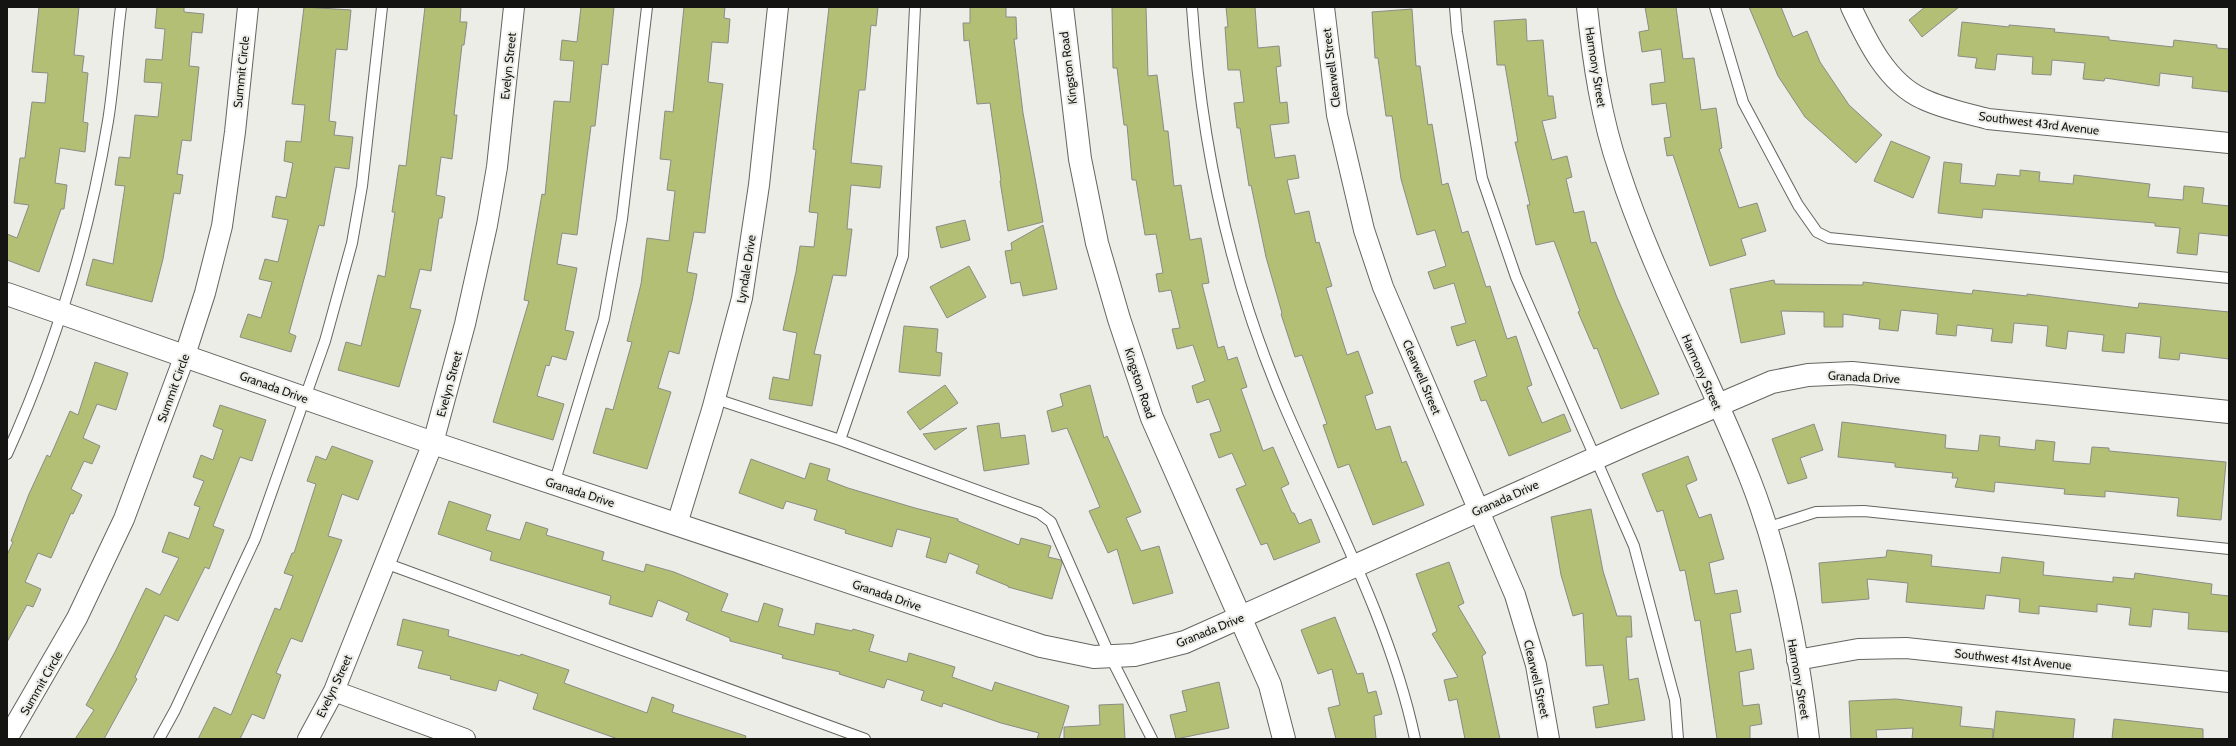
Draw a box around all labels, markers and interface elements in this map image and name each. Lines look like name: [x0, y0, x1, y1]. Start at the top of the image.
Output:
street label: Harmony Street: [1582, 26, 1610, 108]
street label: Clearwell Street: [1319, 27, 1343, 109]
street label: Kingston Road: [1056, 31, 1080, 105]
street label: Evelyn Street: [497, 32, 519, 100]
street label: Summit Circle: [230, 35, 252, 109]
street label: Southwest 43rd Avenue: [1978, 108, 2100, 138]
street label: Lyndale Drive: [733, 234, 759, 304]
street label: Harmony Street: [1679, 332, 1725, 412]
street label: Clearwell Street: [1399, 337, 1445, 417]
street label: Kingston Road: [1122, 346, 1158, 420]
street label: Evelyn Street: [433, 349, 465, 419]
street label: Summit Circle: [154, 352, 192, 424]
street label: Granada Drive: [238, 368, 310, 406]
street label: Granada Drive: [1828, 368, 1900, 386]
street label: Granada Drive: [543, 474, 617, 510]
street label: Granada Drive: [1469, 477, 1541, 519]
street label: Granada Drive: [851, 576, 923, 614]
street label: Granada Drive: [1174, 610, 1246, 650]
street label: Clearwell Street: [1521, 638, 1553, 720]
street label: Harmony Street: [1785, 638, 1813, 720]
street label: Southwest 41st Avenue: [1954, 645, 2072, 673]
street label: Summit Circle: [17, 648, 65, 718]
street label: Evelyn Street: [313, 652, 355, 720]

